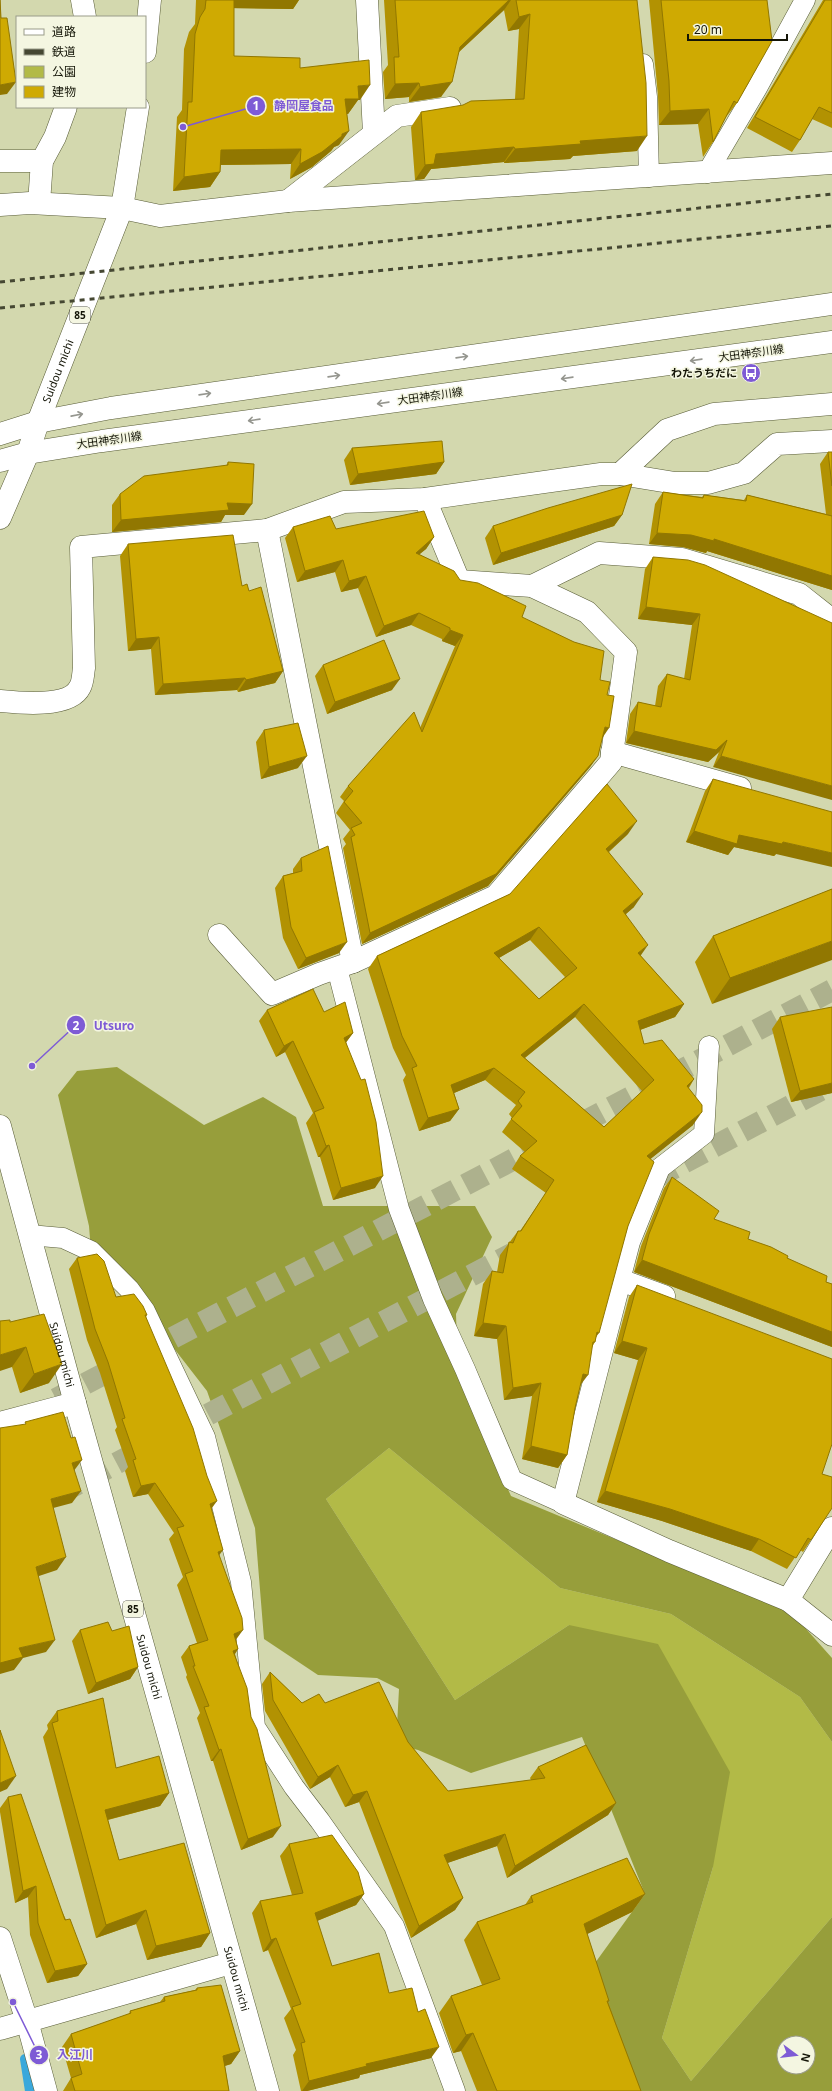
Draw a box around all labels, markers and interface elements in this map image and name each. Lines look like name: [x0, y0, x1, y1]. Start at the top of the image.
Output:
legend: [16, 16, 146, 108]
scale bar: [688, 16, 787, 42]
text: 20 m: [694, 21, 722, 38]
text: 道路: [52, 23, 76, 40]
text: 鉄道: [52, 43, 76, 60]
text: 公園: [52, 63, 76, 80]
text: 建物: [52, 83, 76, 100]
callout: 静岡屋食品: [246, 94, 342, 118]
text: 1: [253, 97, 259, 114]
text: 静岡屋食品: [274, 97, 334, 114]
road number: 85: [70, 307, 90, 323]
street label: Suidou michi: [38, 337, 77, 405]
street label: 大田神奈川線: [717, 340, 785, 365]
one-way arrow: [455, 353, 468, 361]
one-way arrow: [690, 356, 703, 364]
bus stop icon: わたうちだに: [740, 362, 762, 384]
place label: わたうちだに: [671, 365, 737, 380]
one-way arrow: [327, 372, 340, 380]
one-way arrow: [561, 374, 574, 381]
street label: 大田神奈川線: [396, 383, 464, 408]
one-way arrow: [198, 390, 211, 398]
one-way arrow: [377, 399, 390, 406]
one-way arrow: [70, 410, 83, 418]
one-way arrow: [248, 416, 261, 424]
street label: 大田神奈川線: [75, 427, 143, 452]
callout: Utsuro: [66, 1013, 142, 1037]
text: 2: [73, 1017, 80, 1034]
text: Utsuro: [94, 1017, 134, 1034]
street label: Suidou michi: [46, 1320, 78, 1389]
road number: 85: [123, 1601, 143, 1617]
street label: Suidou michi: [133, 1632, 166, 1701]
street label: Suidou michi: [221, 1944, 253, 2013]
north arrow: [776, 2035, 816, 2075]
callout: 入江川: [29, 2043, 101, 2067]
text: 3: [36, 2046, 43, 2063]
text: 入江川: [57, 2046, 93, 2063]
text: N: [798, 2051, 815, 2064]

